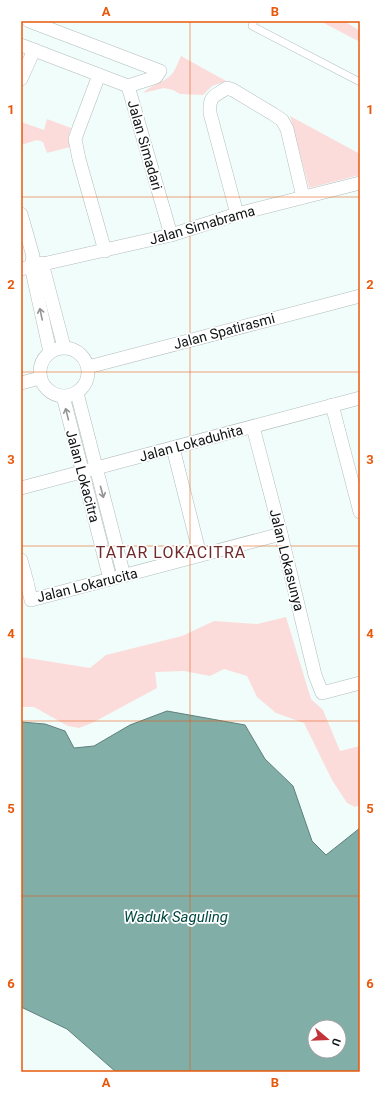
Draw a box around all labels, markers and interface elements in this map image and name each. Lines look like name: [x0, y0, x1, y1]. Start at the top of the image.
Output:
text: A: [102, 4, 111, 19]
text: B: [271, 4, 279, 19]
street label: Jalan Simadari: [125, 98, 165, 192]
text: 1: [7, 102, 15, 117]
text: 1: [366, 102, 374, 117]
street label: Jalan Simabrama: [147, 202, 257, 248]
text: 2: [7, 277, 15, 292]
text: 2: [366, 277, 374, 292]
one-way arrow: [37, 308, 45, 321]
street label: Jalan Spatirasmi: [172, 310, 276, 352]
one-way arrow: [63, 407, 70, 420]
street label: Jalan Lokaduhita: [137, 421, 245, 465]
street label: Jalan Lokacitra: [63, 428, 103, 524]
text: 3: [7, 452, 15, 467]
text: 3: [366, 452, 374, 467]
one-way arrow: [99, 485, 106, 498]
street label: Jalan Lokasunya: [267, 507, 307, 613]
district label: TATAR LOKACITRA: [96, 543, 246, 562]
street label: Jalan Lokarucita: [35, 565, 139, 605]
text: 4: [7, 626, 15, 641]
text: 4: [366, 626, 374, 641]
text: 5: [7, 801, 15, 816]
text: 5: [366, 801, 374, 816]
water label: Waduk Saguling: [124, 908, 228, 926]
text: 6: [7, 976, 15, 991]
text: 6: [366, 976, 374, 991]
north arrow: [307, 1019, 347, 1059]
text: U: [329, 1037, 343, 1048]
text: A: [102, 1075, 111, 1090]
text: B: [271, 1075, 279, 1090]

